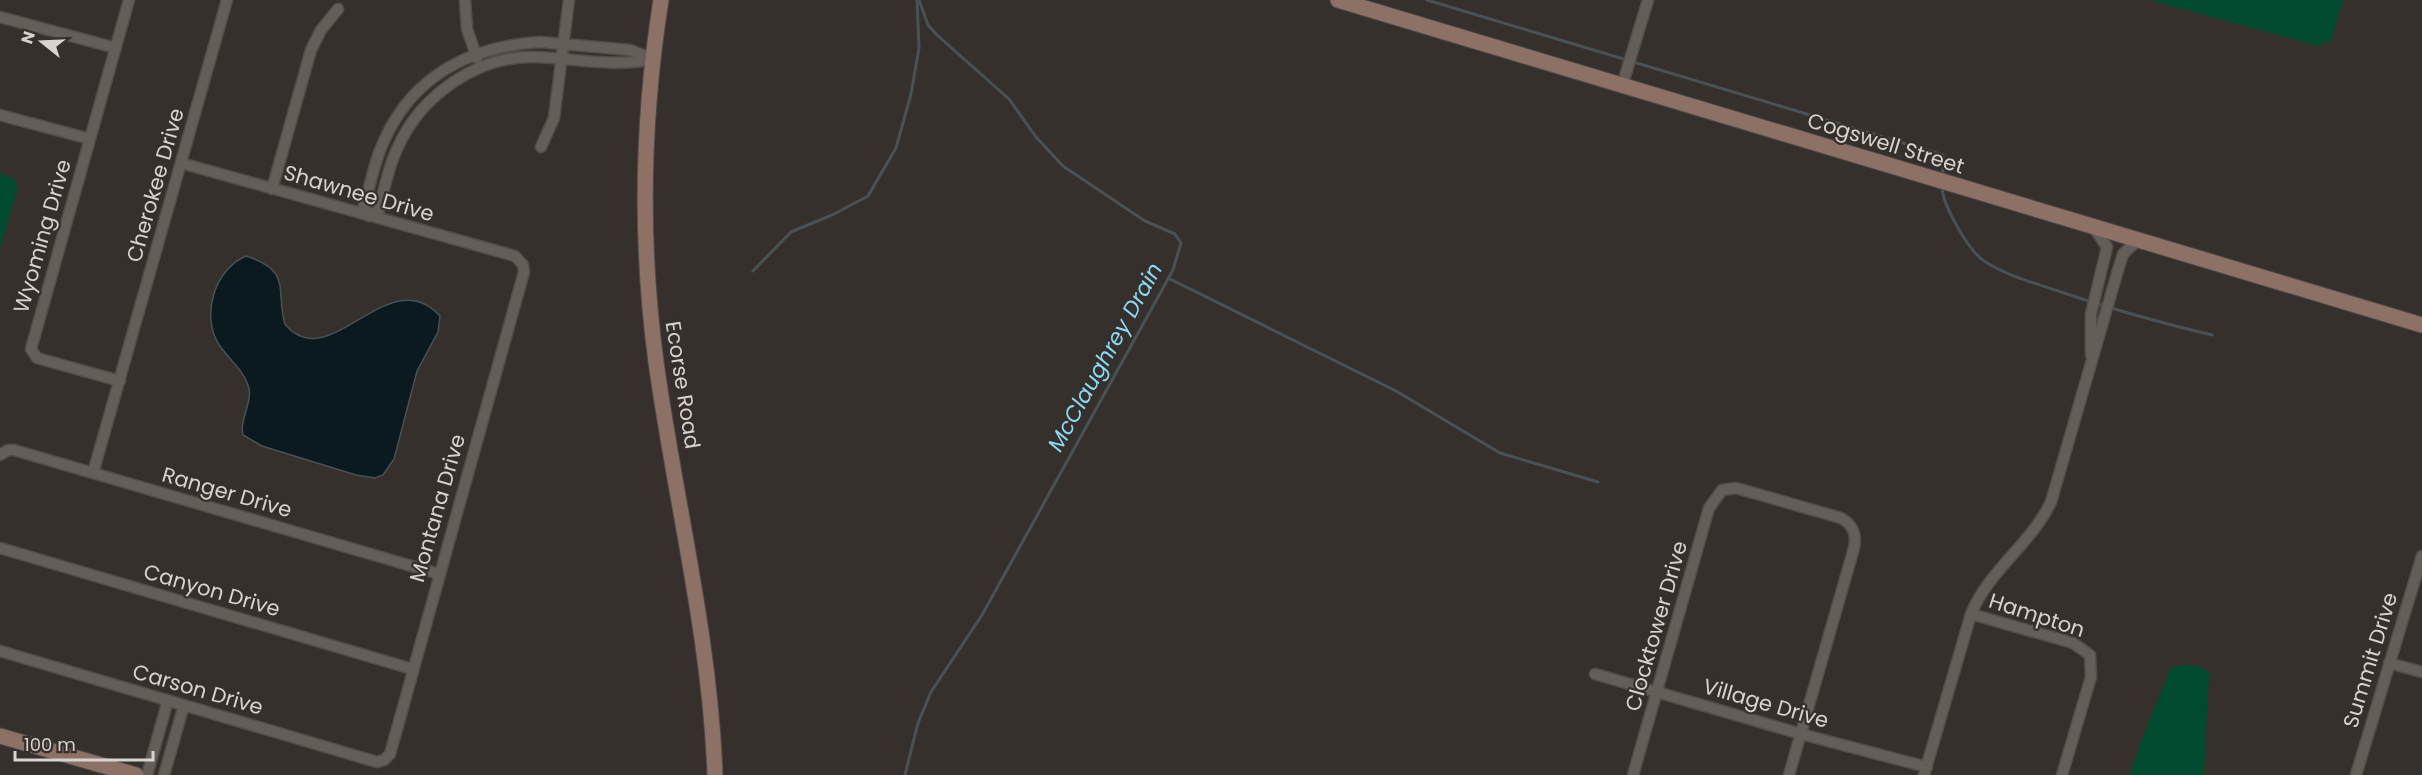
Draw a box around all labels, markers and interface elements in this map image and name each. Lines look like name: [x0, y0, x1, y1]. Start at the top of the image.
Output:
north arrow: [12, 12, 72, 72]
text: N: [15, 28, 41, 47]
street label: Cherokee Drive: [119, 105, 191, 265]
street label: Cogswell Street: [1804, 105, 1968, 181]
street label: Wyoming Drive: [6, 156, 78, 316]
street label: Shawnee Drive: [281, 158, 437, 228]
water label: McClaughrey Drain: [1040, 257, 1170, 457]
street label: Ecorse Road: [659, 319, 707, 451]
street label: Montana Drive: [402, 431, 472, 585]
street label: Ranger Drive: [159, 460, 295, 524]
street label: Clocktower Drive: [1618, 538, 1694, 714]
street label: Canyon Drive: [140, 557, 284, 623]
street label: Hampton: [1985, 586, 2089, 644]
street label: Summit Drive: [2336, 589, 2404, 731]
street label: Carson Drive: [129, 657, 267, 721]
street label: Village Drive: [1700, 671, 1832, 735]
scale bar: [15, 724, 153, 762]
text: 100 m: [24, 732, 76, 757]

